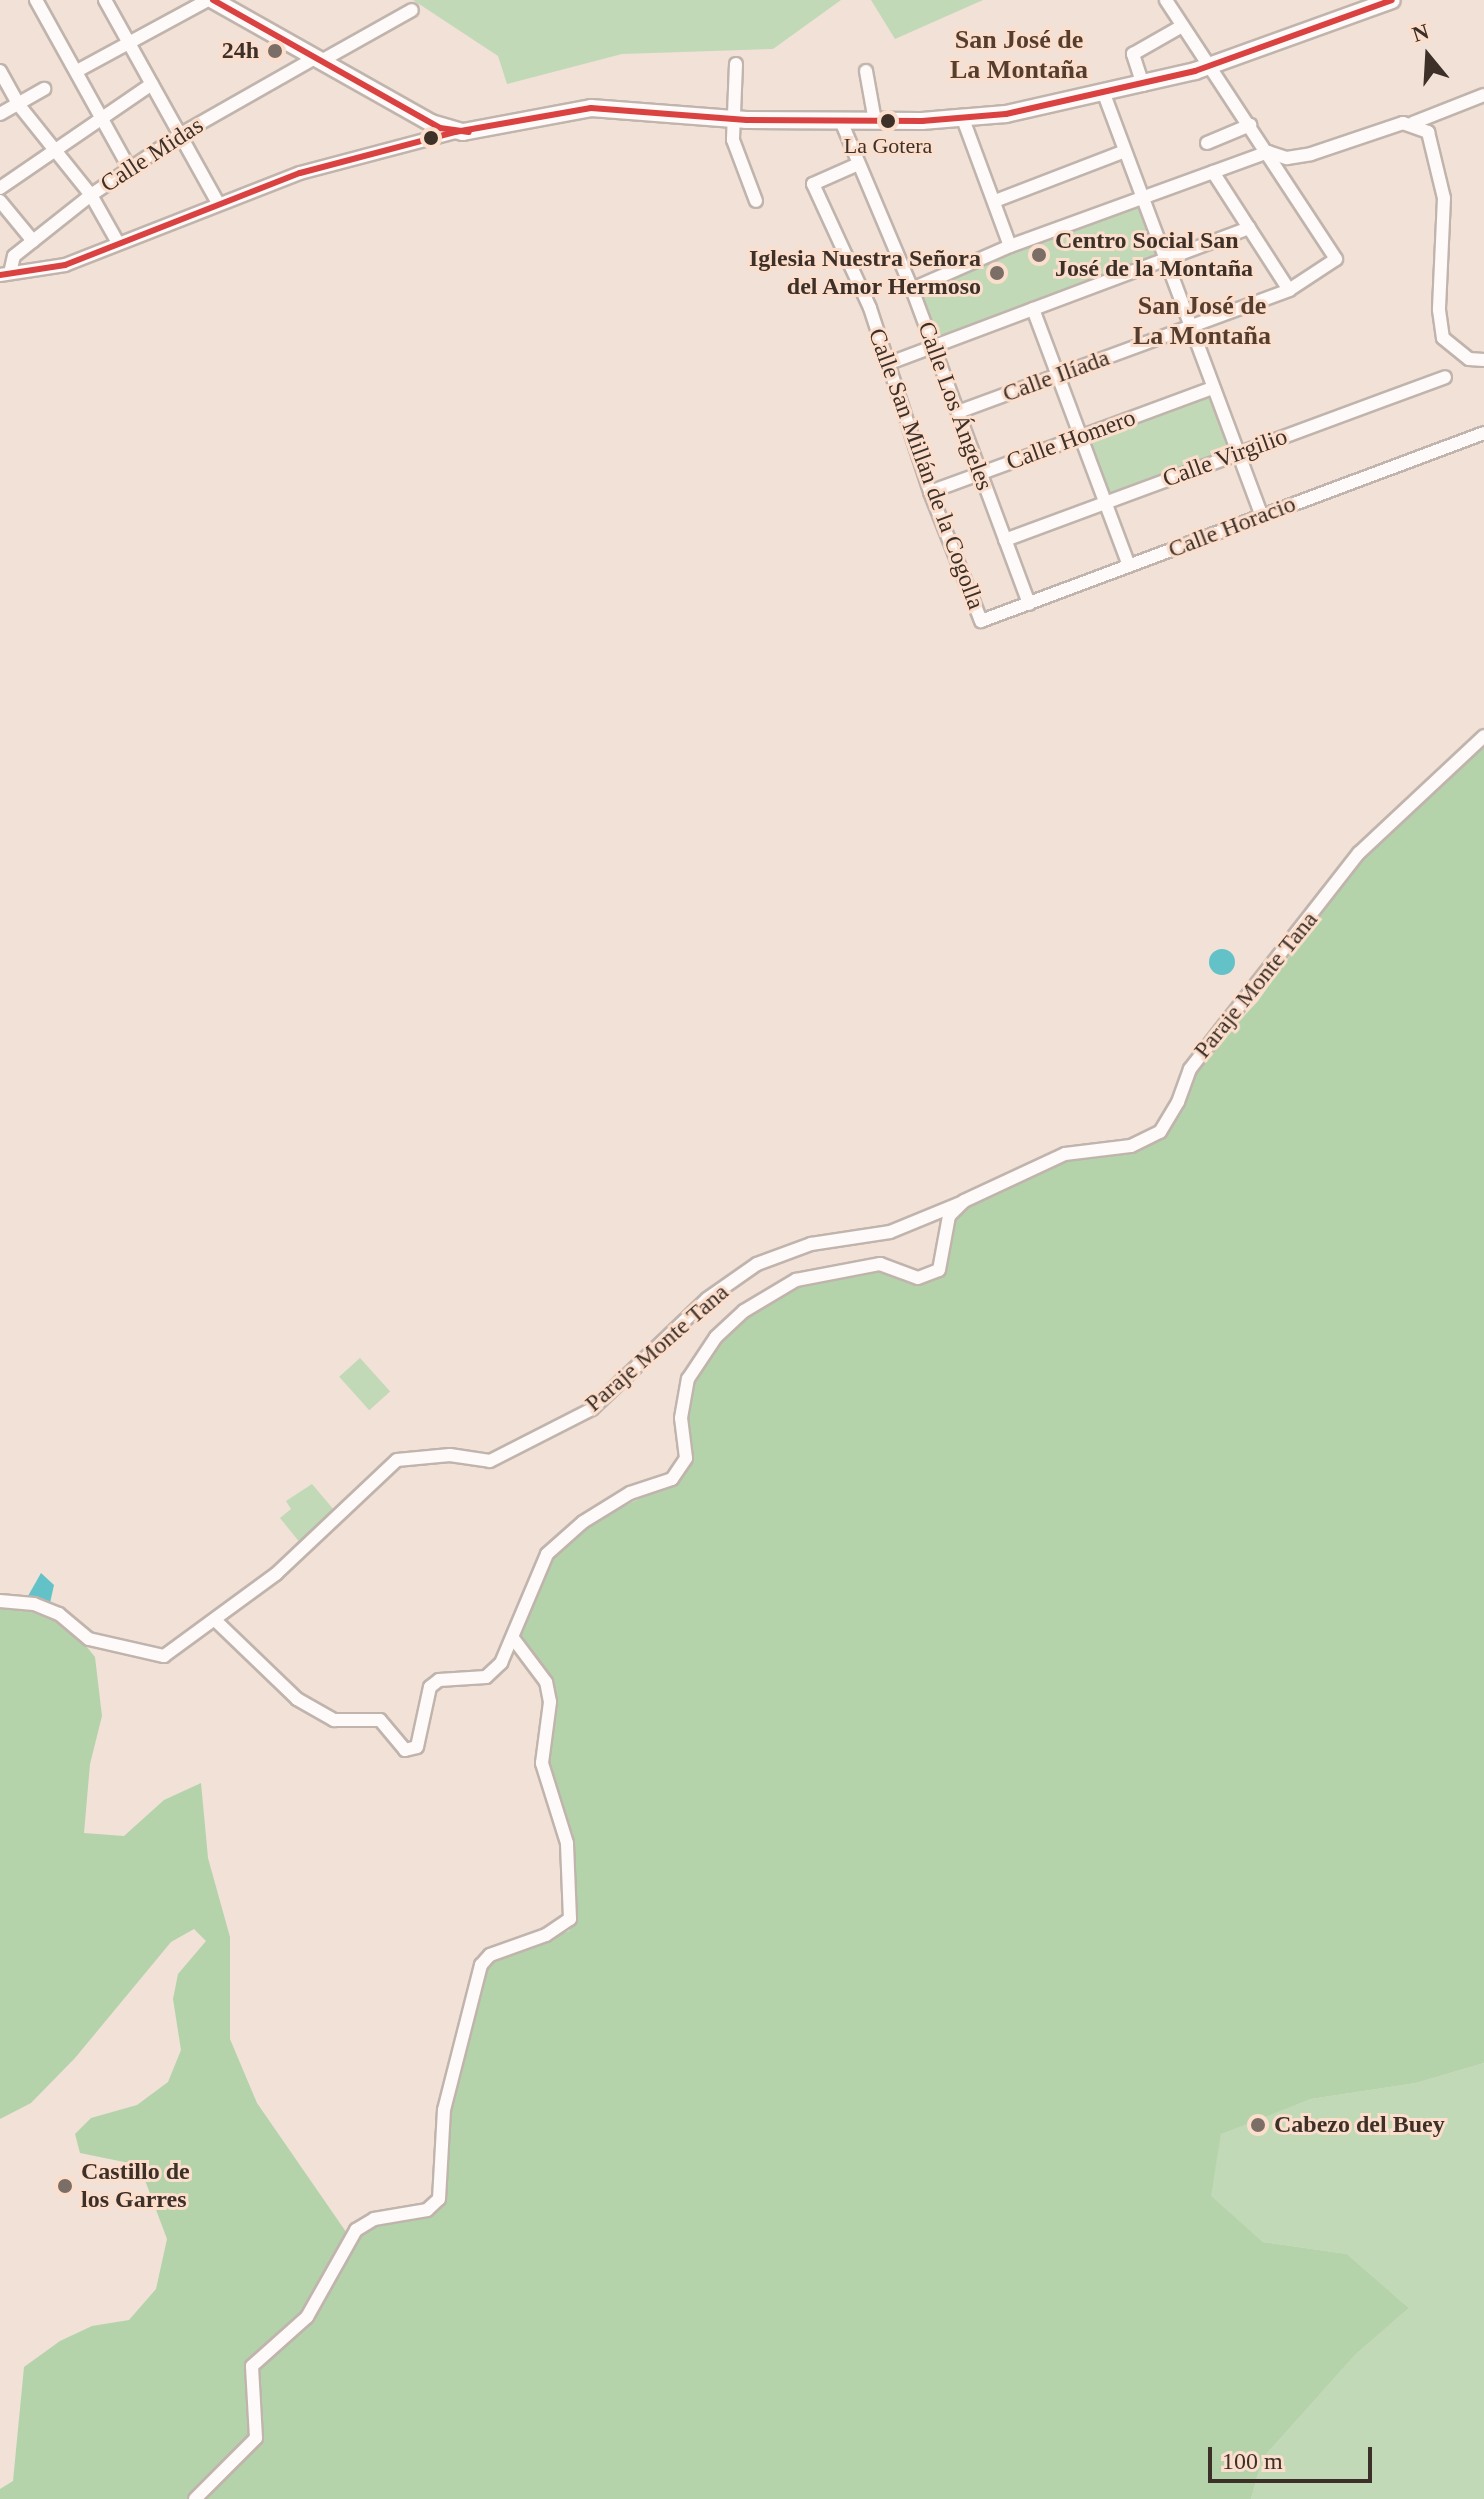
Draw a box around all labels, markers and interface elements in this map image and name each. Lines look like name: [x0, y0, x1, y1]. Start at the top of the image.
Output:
north arrow: [1388, 16, 1468, 96]
text: N: [1409, 18, 1432, 47]
district label: San José de La Montaña: [950, 24, 1088, 86]
place label: 24h: [222, 37, 259, 65]
marker: 24h: [266, 42, 284, 60]
street label: Calle Midas: [95, 111, 209, 199]
marker: La Gotera: [880, 113, 896, 129]
unlabelled marker: [423, 130, 439, 146]
place label: La Gotera: [844, 133, 932, 159]
place label: Centro Social San José de la Montaña: [1055, 227, 1253, 283]
place label: Iglesia Nuestra Señora del Amor Hermoso: [749, 245, 981, 301]
marker: Centro Social San José de la Montaña: [1030, 246, 1048, 264]
marker: Iglesia Nuestra Señora del Amor Hermoso: [988, 264, 1006, 282]
district label: San José de La Montaña: [1133, 290, 1271, 352]
street label: Calle Los Ángeles: [911, 318, 999, 494]
street label: Calle San Millán de la Cogolla: [862, 325, 990, 613]
street label: Calle Ilíada: [999, 343, 1113, 409]
street label: Calle Homero: [1003, 403, 1139, 477]
street label: Calle Virgilio: [1159, 422, 1291, 494]
street label: Calle Horacio: [1164, 490, 1300, 564]
street label: Paraje Monte Tana: [1188, 906, 1324, 1064]
street label: Paraje Monte Tana: [579, 1278, 735, 1418]
place label: Cabezo del Buey: [1274, 2111, 1445, 2139]
marker: Cabezo del Buey: [1249, 2116, 1267, 2134]
place label: Castillo de los Garres: [81, 2158, 190, 2214]
marker: Castillo de los Garres: [56, 2177, 74, 2195]
scale bar: [1212, 2431, 1376, 2481]
text: 100 m: [1222, 2448, 1283, 2474]

